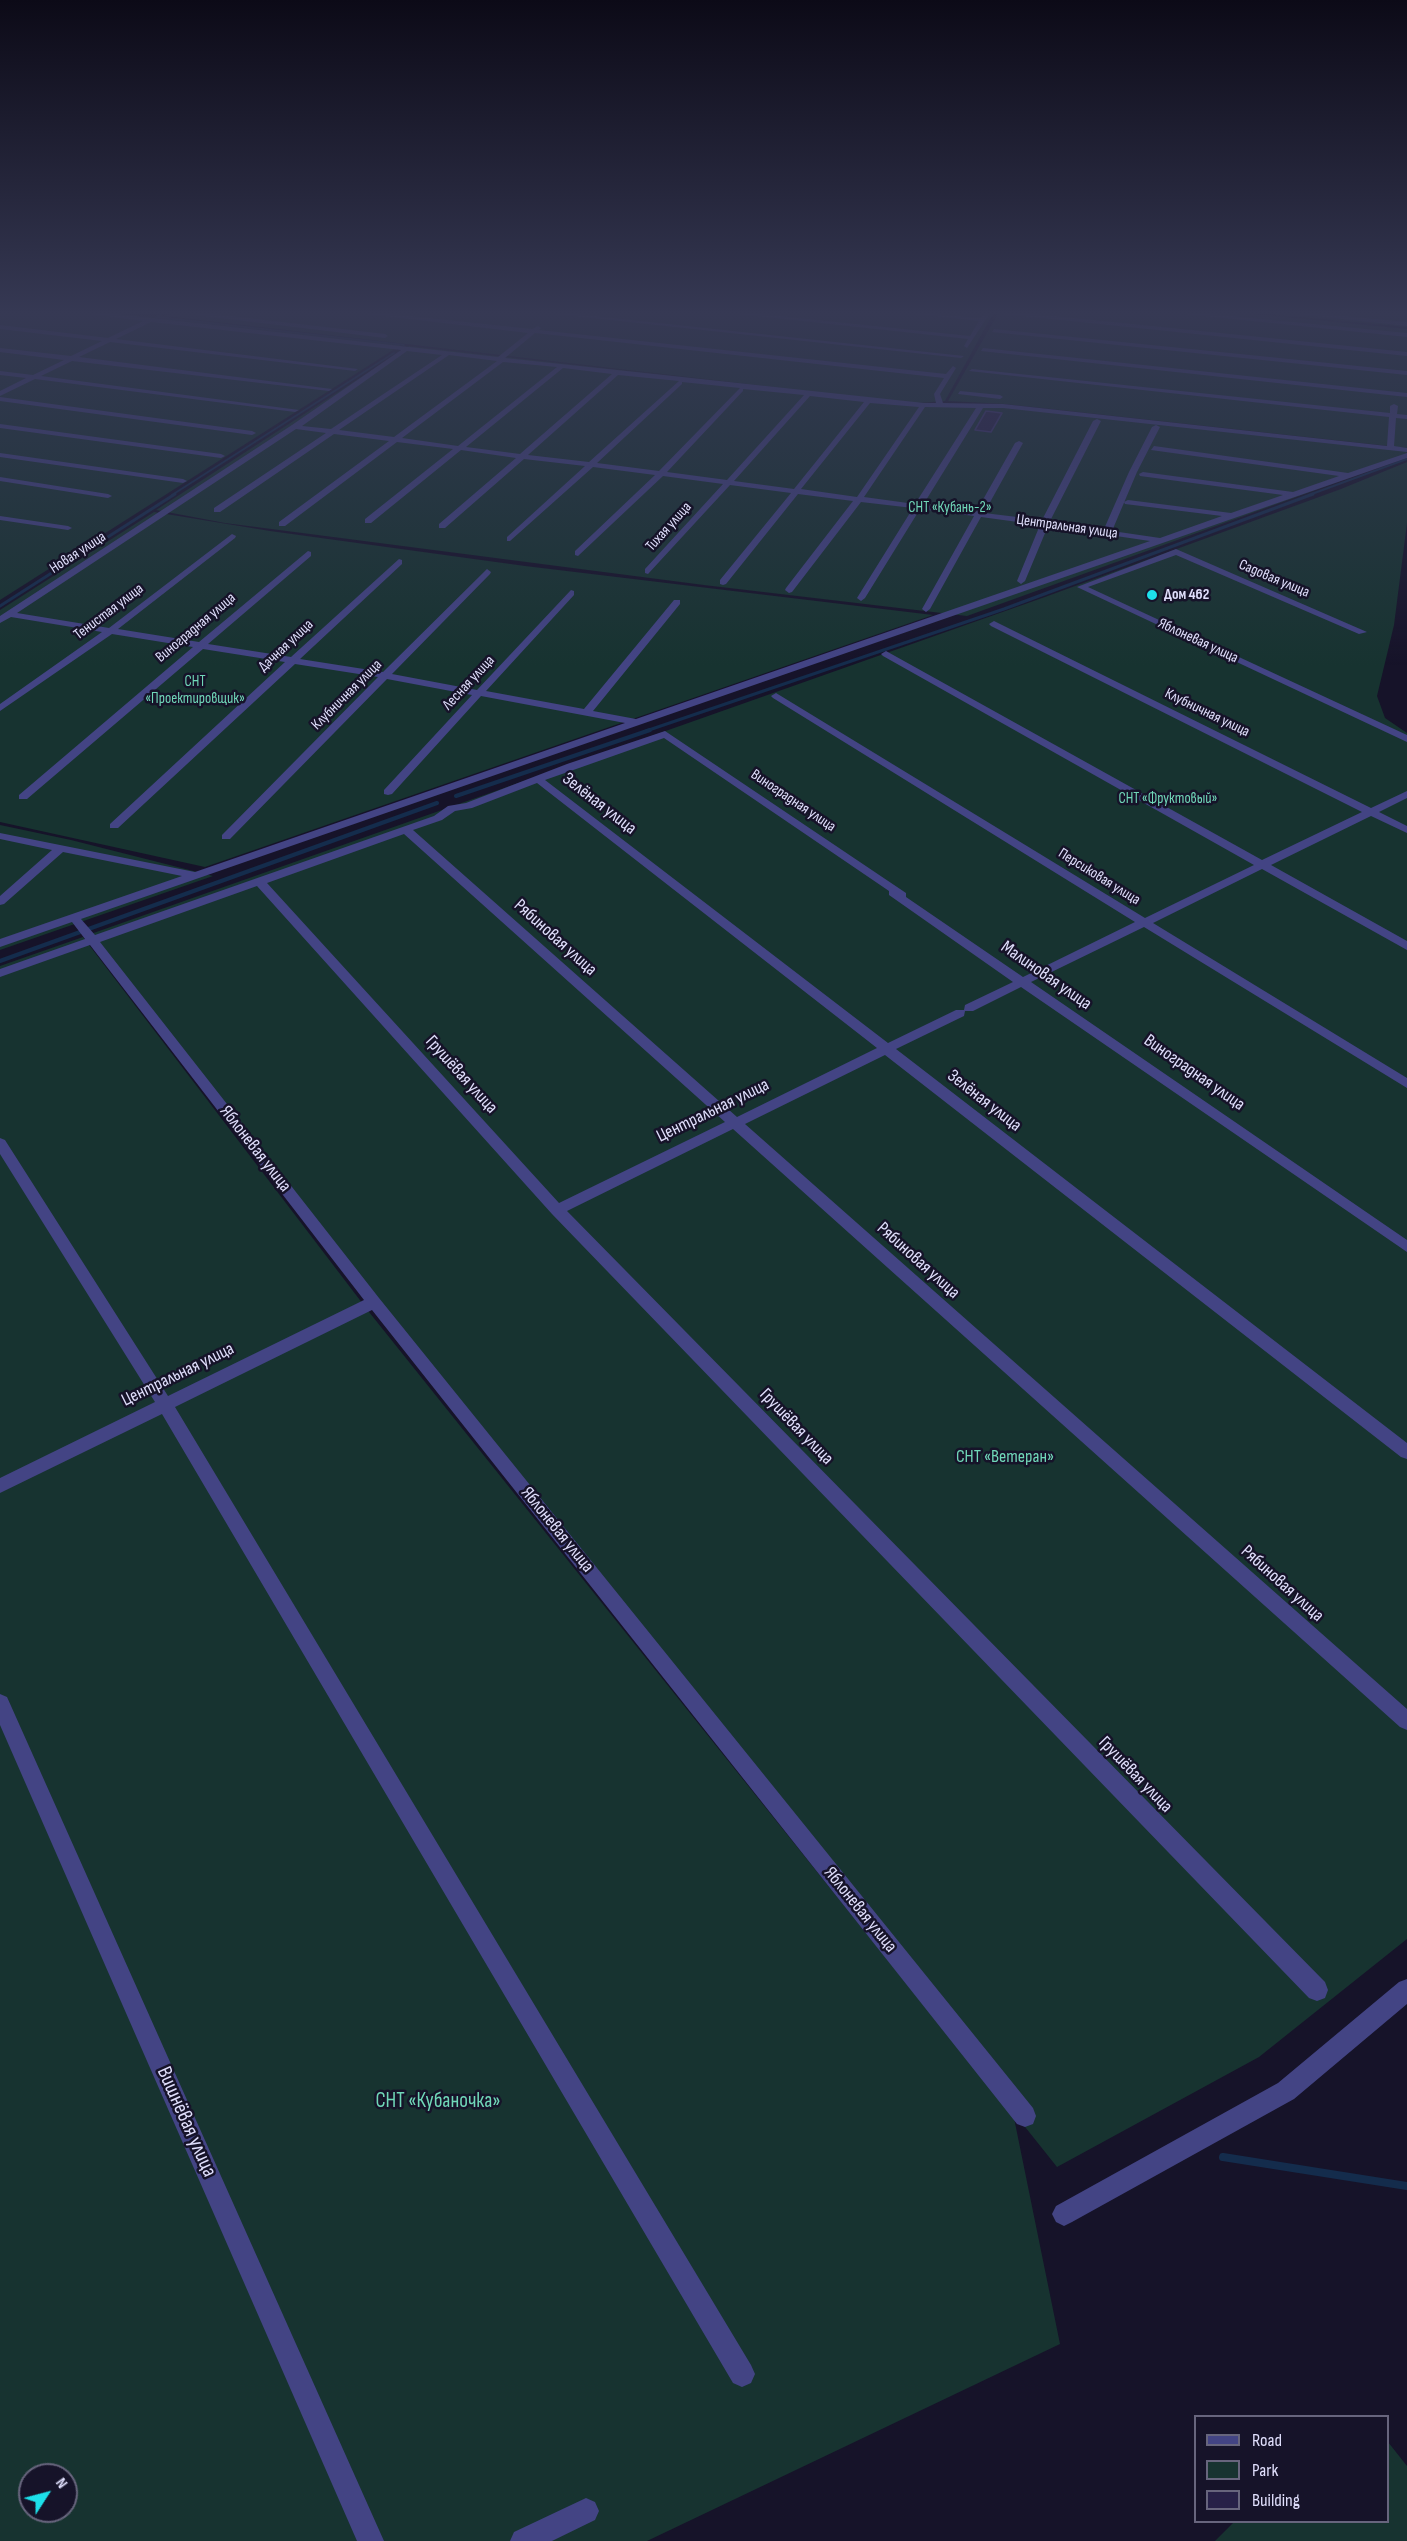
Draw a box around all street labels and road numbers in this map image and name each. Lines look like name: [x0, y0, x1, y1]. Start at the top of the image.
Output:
street label: Тихая улица: [642, 499, 696, 555]
street label: Центральная улица: [1015, 511, 1119, 543]
street label: Новая улица: [47, 528, 109, 578]
street label: Садовая улица: [1236, 556, 1312, 602]
street label: Тенистая улица: [71, 580, 147, 644]
street label: Виноградная улица: [152, 589, 240, 667]
street label: Яблоневая улица: [1155, 615, 1241, 667]
street label: Дачная улица: [255, 616, 317, 676]
street label: Лесная улица: [439, 652, 499, 714]
street label: Клубничная улица: [308, 656, 386, 734]
street label: Клубничная улица: [1162, 685, 1252, 741]
street label: Виноградная улица: [747, 766, 839, 836]
street label: Зелёная улица: [558, 768, 640, 840]
street label: Персиковая улица: [1055, 845, 1143, 909]
street label: Рябиновая улица: [509, 895, 601, 981]
street label: Малиновая улица: [996, 937, 1096, 1015]
street label: Виноградная улица: [1139, 1030, 1249, 1116]
street label: Грушёвая улица: [420, 1032, 502, 1118]
street label: Зелёная улица: [943, 1065, 1025, 1137]
street label: Центральная улица: [653, 1074, 773, 1148]
street label: Яблоневая улица: [215, 1101, 295, 1197]
street label: Рябиновая улица: [872, 1218, 964, 1304]
street label: Центральная улица: [118, 1338, 238, 1412]
street label: Грушёвая улица: [754, 1384, 838, 1470]
street label: Яблоневая улица: [516, 1483, 598, 1577]
street label: Рябиновая улица: [1236, 1541, 1328, 1627]
street label: Грушёвая улица: [1093, 1732, 1177, 1818]
street label: Яблоневая улица: [819, 1863, 901, 1957]
street label: Вишнёвая улица: [150, 2063, 222, 2181]

